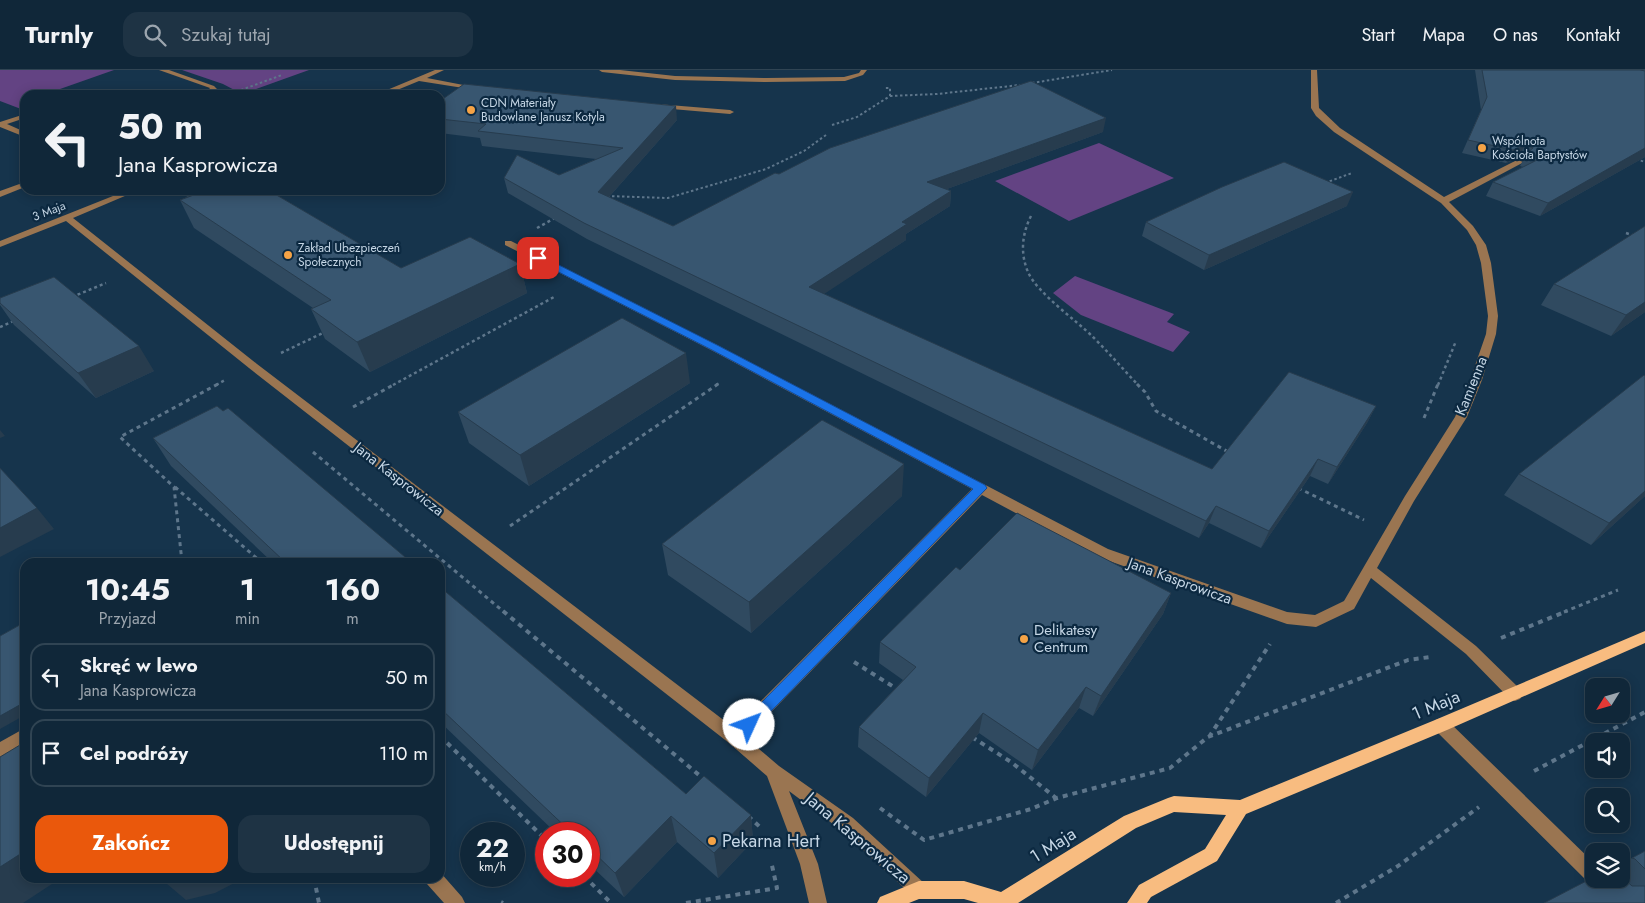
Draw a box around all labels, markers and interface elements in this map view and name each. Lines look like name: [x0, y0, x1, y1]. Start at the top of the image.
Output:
search box: [123, 12, 473, 57]
text: Turnly: [25, 17, 93, 52]
icon: search: [141, 21, 169, 49]
text: Szukaj tutaj: [181, 21, 271, 48]
text: Start: [1361, 22, 1395, 48]
text: Mapa: [1423, 22, 1465, 48]
text: O nas: [1493, 22, 1538, 48]
text: Kontakt: [1566, 22, 1620, 48]
place label: CDN Materiały Budowlane Janusz Kotyla: [481, 94, 605, 126]
text: 50 m: [118, 102, 203, 152]
marker: CDN Materiały Budowlane Janusz Kotyla: [465, 104, 477, 116]
icon: left: [35, 110, 100, 175]
place label: Wspólnota Kościoła Baptystów: [1492, 132, 1588, 164]
marker: Wspólnota Kościoła Baptystów: [1476, 142, 1488, 154]
text: Jana Kasprowicza: [118, 148, 278, 180]
street label: 3 Maja: [30, 196, 69, 226]
pin: [517, 237, 559, 279]
place label: Zakład Ubezpieczeń Społecznych: [298, 239, 400, 271]
icon: arrive: [524, 244, 552, 272]
marker: Zakład Ubezpieczeń Społecznych: [282, 249, 294, 261]
street label: Kamienna: [1449, 353, 1493, 419]
street label: Jana Kasprowicza: [348, 436, 449, 521]
street label: Jana Kasprowicza: [1123, 551, 1235, 610]
text: 10:45: [85, 568, 170, 611]
text: 1: [240, 568, 255, 611]
text: 160: [325, 568, 380, 611]
text: Przyjazd: [99, 607, 156, 630]
text: min: [235, 607, 260, 630]
text: m: [346, 607, 359, 630]
place label: Delikatesy Centrum: [1034, 619, 1097, 658]
marker: Delikatesy Centrum: [1018, 633, 1030, 645]
text: Skręć w lewo: [80, 652, 198, 679]
icon: left: [37, 663, 65, 691]
text: 50 m: [385, 664, 428, 691]
north arrow: [1585, 678, 1630, 722]
map controls: [1585, 678, 1630, 888]
text: Jana Kasprowicza: [80, 679, 196, 702]
street label: 1 Maja: [1408, 683, 1464, 727]
position arrow: [722, 698, 774, 750]
button: sound: [1585, 733, 1630, 778]
icon: arrive: [37, 739, 65, 767]
text: Cel podróży: [80, 740, 188, 767]
text: 110 m: [379, 740, 428, 767]
street label: Jana Kasprowicza: [798, 785, 916, 890]
button: search: [1585, 788, 1630, 833]
button: Zakończ: [35, 815, 228, 873]
button: Udostępnij: [238, 815, 430, 873]
street label: 1 Maja: [1025, 821, 1081, 869]
speed limit sign: 30: [535, 822, 600, 887]
place label: Pekarna Hert: [722, 828, 820, 854]
text: 22: [476, 830, 509, 866]
marker: Pekarna Hert: [706, 835, 718, 847]
button: layers: [1585, 843, 1630, 888]
text: km/h: [479, 858, 506, 876]

